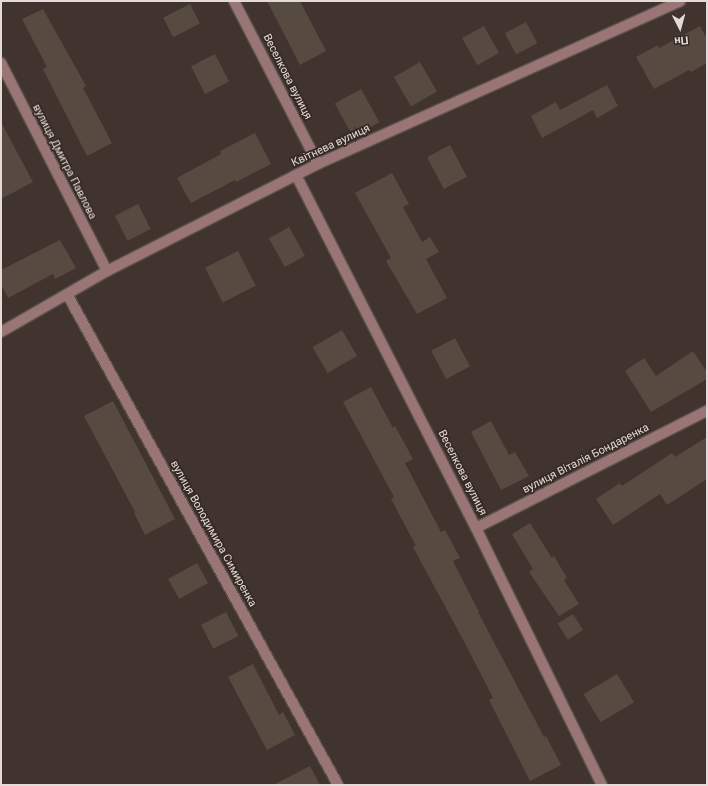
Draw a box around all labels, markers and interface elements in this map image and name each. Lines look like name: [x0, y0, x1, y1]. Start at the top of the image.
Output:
north arrow: [660, 8, 700, 48]
street label: Веселкова вулиця: [260, 32, 314, 122]
text: Пн: [674, 33, 689, 48]
street label: вулиця Дмитра Павлова: [29, 102, 99, 222]
street label: Квітнева вулиця: [290, 122, 372, 170]
street label: вулиця Віталія Бондаренка: [521, 421, 651, 497]
street label: Веселкова вулиця: [435, 428, 489, 518]
street label: вулиця Володимира Симиренка: [167, 459, 259, 609]

